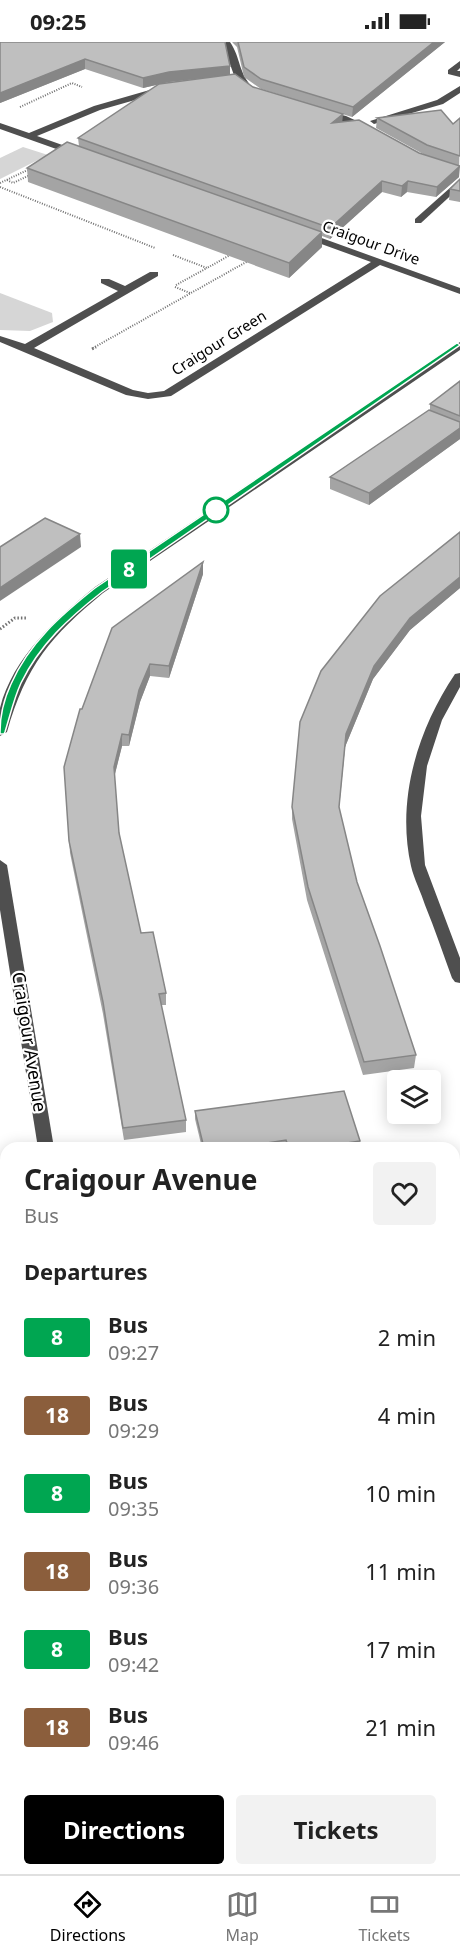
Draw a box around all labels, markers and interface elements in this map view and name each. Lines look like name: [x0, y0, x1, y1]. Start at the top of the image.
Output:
text: 09:25: [30, 6, 87, 36]
street label: Craigour Drive: [320, 215, 423, 269]
street label: Craigour Green: [167, 305, 270, 379]
unlabelled marker: [203, 497, 229, 523]
line badge: 8: [110, 550, 148, 588]
text: 8: [123, 555, 135, 583]
street label: Craigour Avenue: [7, 970, 53, 1114]
map controls: [387, 1070, 441, 1124]
button: layers: [387, 1070, 441, 1124]
text: Craigour Avenue: [24, 1160, 257, 1198]
button: heart: [373, 1162, 436, 1225]
text: Bus: [24, 1202, 59, 1229]
text: Departures: [24, 1256, 148, 1286]
text: Bus: [108, 1309, 148, 1339]
text: 2 min: [378, 1322, 436, 1352]
text: 8: [51, 1323, 63, 1351]
text: 09:27: [108, 1339, 159, 1366]
text: Bus: [108, 1387, 148, 1417]
text: 4 min: [378, 1400, 436, 1430]
text: 18: [45, 1401, 69, 1429]
text: 09:29: [108, 1417, 159, 1444]
text: Bus: [108, 1465, 148, 1495]
text: 10 min: [365, 1478, 436, 1508]
text: 8: [51, 1479, 63, 1507]
text: 09:35: [108, 1495, 159, 1522]
text: Bus: [108, 1543, 148, 1573]
text: 11 min: [365, 1556, 436, 1586]
text: 18: [45, 1557, 69, 1585]
text: 09:36: [108, 1573, 159, 1600]
text: Bus: [108, 1621, 148, 1651]
text: 17 min: [365, 1634, 436, 1664]
text: 8: [51, 1635, 63, 1663]
text: 09:42: [108, 1651, 159, 1678]
text: Bus: [108, 1699, 148, 1729]
text: 21 min: [365, 1712, 436, 1742]
text: 18: [45, 1713, 69, 1741]
text: 09:46: [108, 1729, 159, 1756]
button: Directions: [24, 1795, 224, 1864]
button: Tickets: [236, 1795, 436, 1864]
tab: Directions: [50, 1888, 126, 1946]
tab: Map: [225, 1888, 259, 1946]
tab: Tickets: [358, 1888, 410, 1946]

